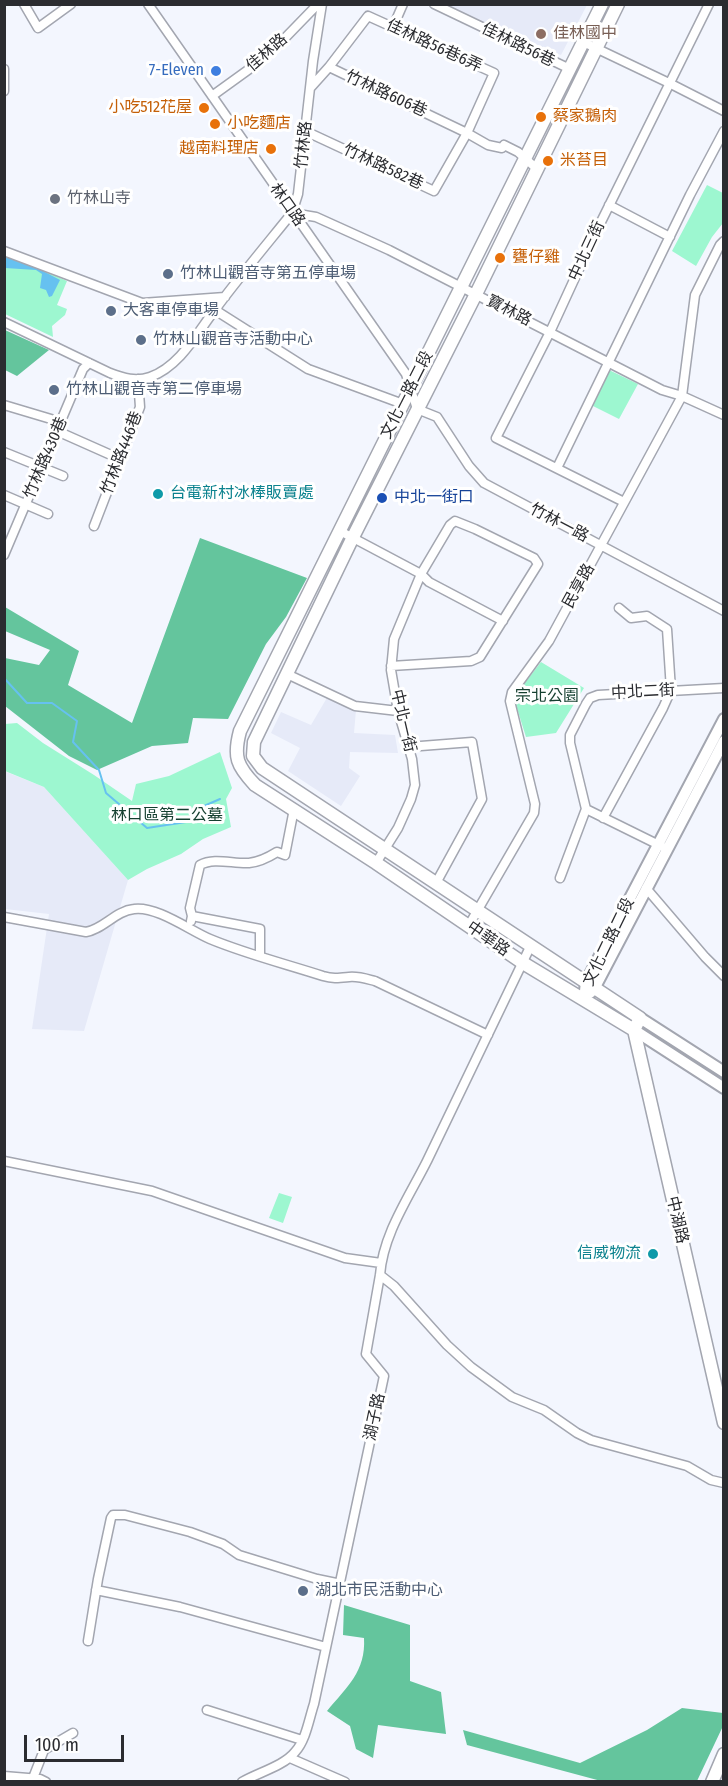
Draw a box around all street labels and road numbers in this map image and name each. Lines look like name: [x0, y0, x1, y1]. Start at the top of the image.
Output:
street label: 佳林路56巷6弄: [383, 15, 485, 77]
street label: 佳林路56巷: [478, 19, 558, 71]
street label: 佳林路: [243, 30, 291, 76]
street label: 竹林路606巷: [342, 67, 430, 121]
street label: 竹林路: [292, 120, 316, 170]
street label: 竹林路582巷: [340, 140, 426, 194]
street label: 林口路: [265, 180, 309, 230]
street label: 中北三街: [565, 218, 609, 284]
street label: 寶林路: [483, 292, 535, 330]
street label: 文化一路二段: [377, 348, 437, 442]
street label: 竹林路446巷: [97, 409, 147, 497]
street label: 竹林路430巷: [20, 414, 72, 502]
street label: 竹林一路: [526, 500, 592, 546]
street label: 民享路: [559, 560, 599, 612]
street label: 中北二街: [611, 681, 675, 703]
street label: 中北一街: [386, 688, 420, 754]
street label: 文化二路二段: [579, 895, 639, 989]
street label: 中華路: [463, 917, 513, 961]
street label: 中湖路: [662, 1194, 692, 1246]
street label: 湖子路: [361, 1392, 389, 1442]

